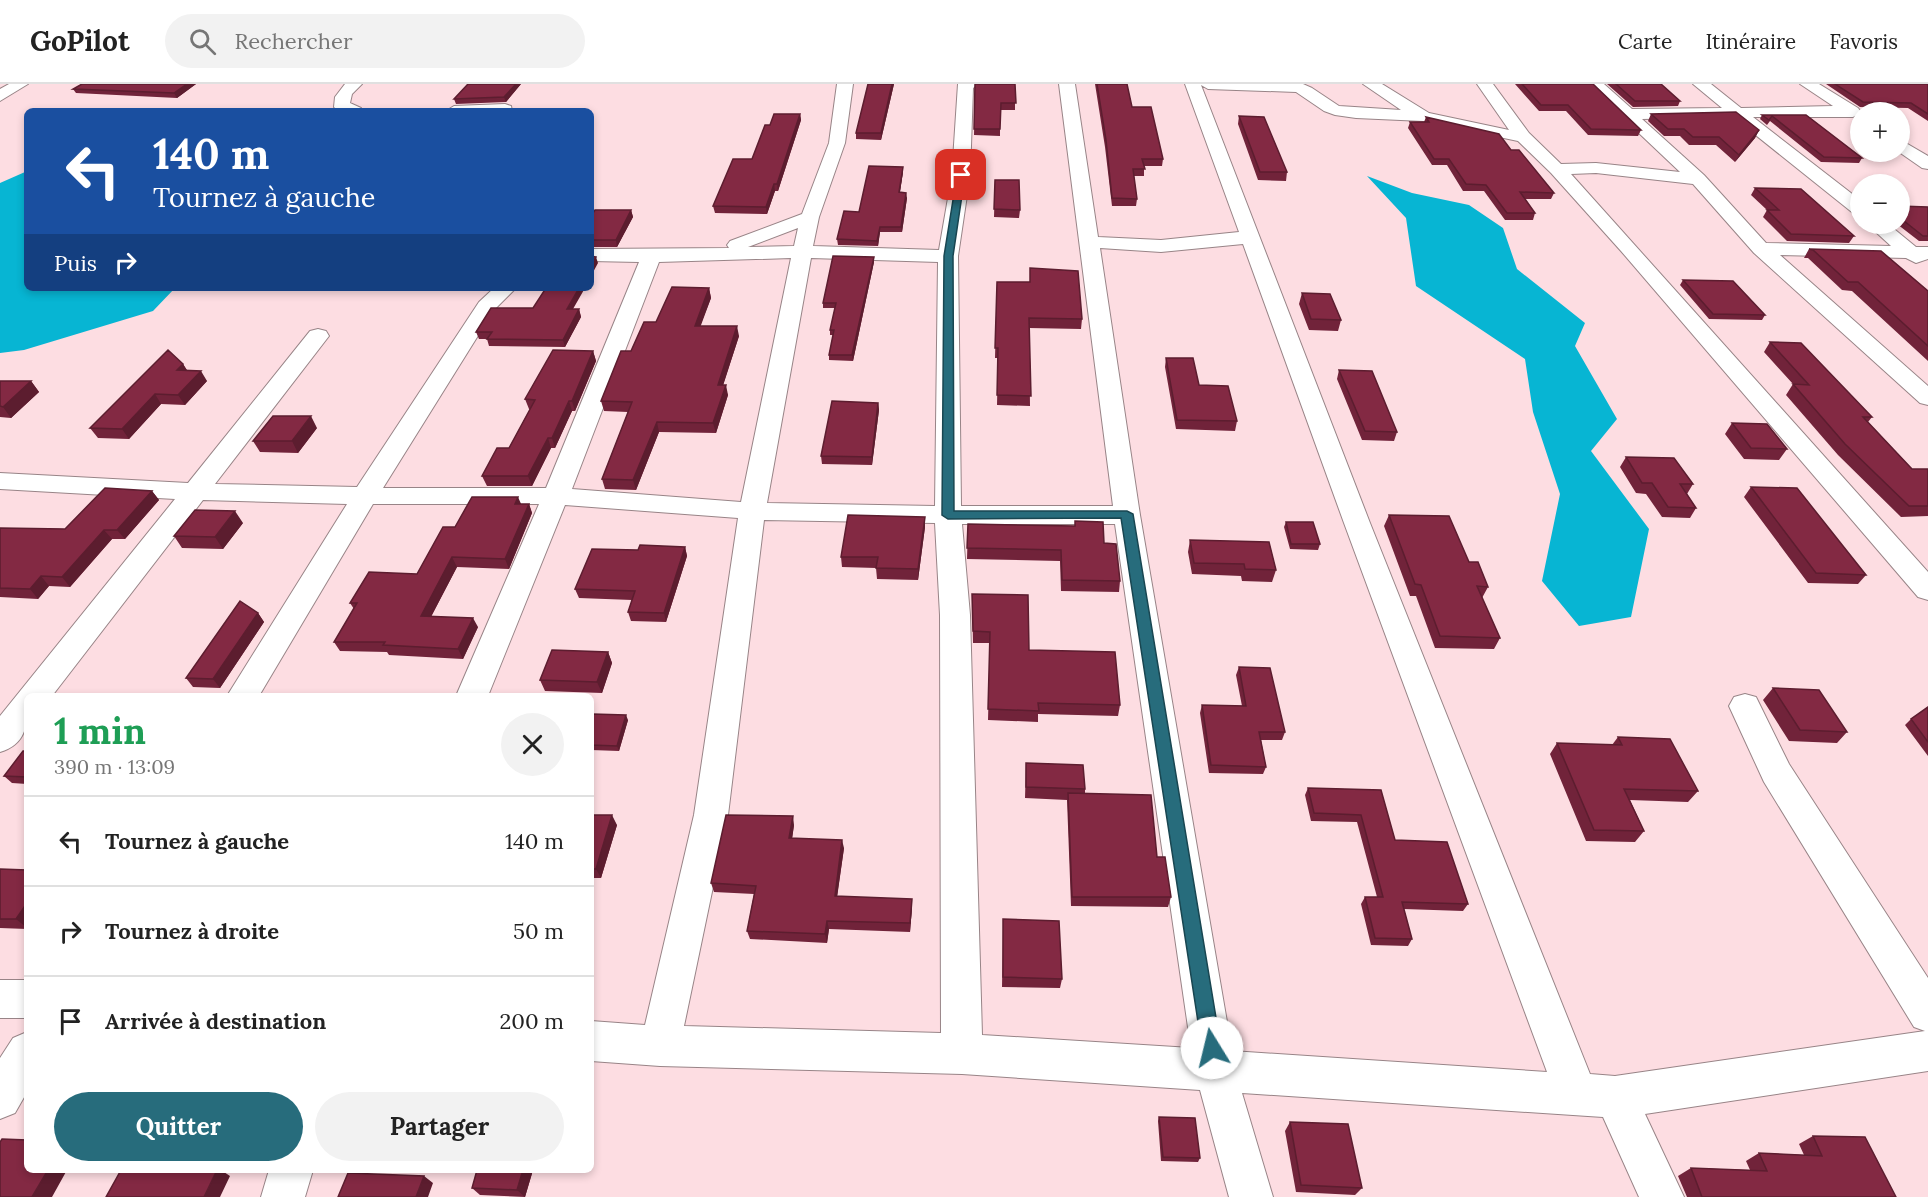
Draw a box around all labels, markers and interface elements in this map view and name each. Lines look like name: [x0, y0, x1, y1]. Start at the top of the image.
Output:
search box: [165, 14, 585, 68]
text: GoPilot: [30, 23, 129, 59]
icon: search: [186, 25, 219, 58]
text: Rechercher: [234, 27, 352, 55]
text: Carte: [1618, 28, 1672, 55]
text: Itinéraire: [1705, 28, 1796, 55]
text: Favoris: [1829, 28, 1898, 55]
map controls: [1850, 102, 1910, 234]
button: +: [1850, 102, 1910, 162]
text: 140 m: [153, 127, 269, 181]
icon: left: [54, 132, 132, 210]
pin: [935, 149, 986, 200]
icon: arrive: [944, 158, 977, 191]
button: −: [1850, 174, 1910, 234]
text: Tournez à gauche: [153, 180, 376, 214]
icon: right: [109, 246, 142, 279]
text: Puis: [54, 249, 97, 277]
text: 1 min: [54, 708, 146, 754]
button: close: [501, 713, 564, 776]
text: 390 m · 13:09: [54, 754, 175, 779]
icon: left: [54, 825, 87, 858]
text: Tournez à gauche: [105, 827, 289, 855]
text: 140 m: [505, 827, 564, 855]
icon: right: [54, 915, 87, 948]
text: Tournez à droite: [105, 917, 279, 945]
text: 50 m: [513, 917, 564, 945]
icon: arrive: [54, 1005, 87, 1038]
text: Arrivée à destination: [105, 1007, 326, 1035]
text: 200 m: [499, 1007, 564, 1035]
position arrow: [1180, 1016, 1244, 1080]
button: Quitter: [54, 1092, 303, 1161]
button: Partager: [315, 1092, 564, 1161]

